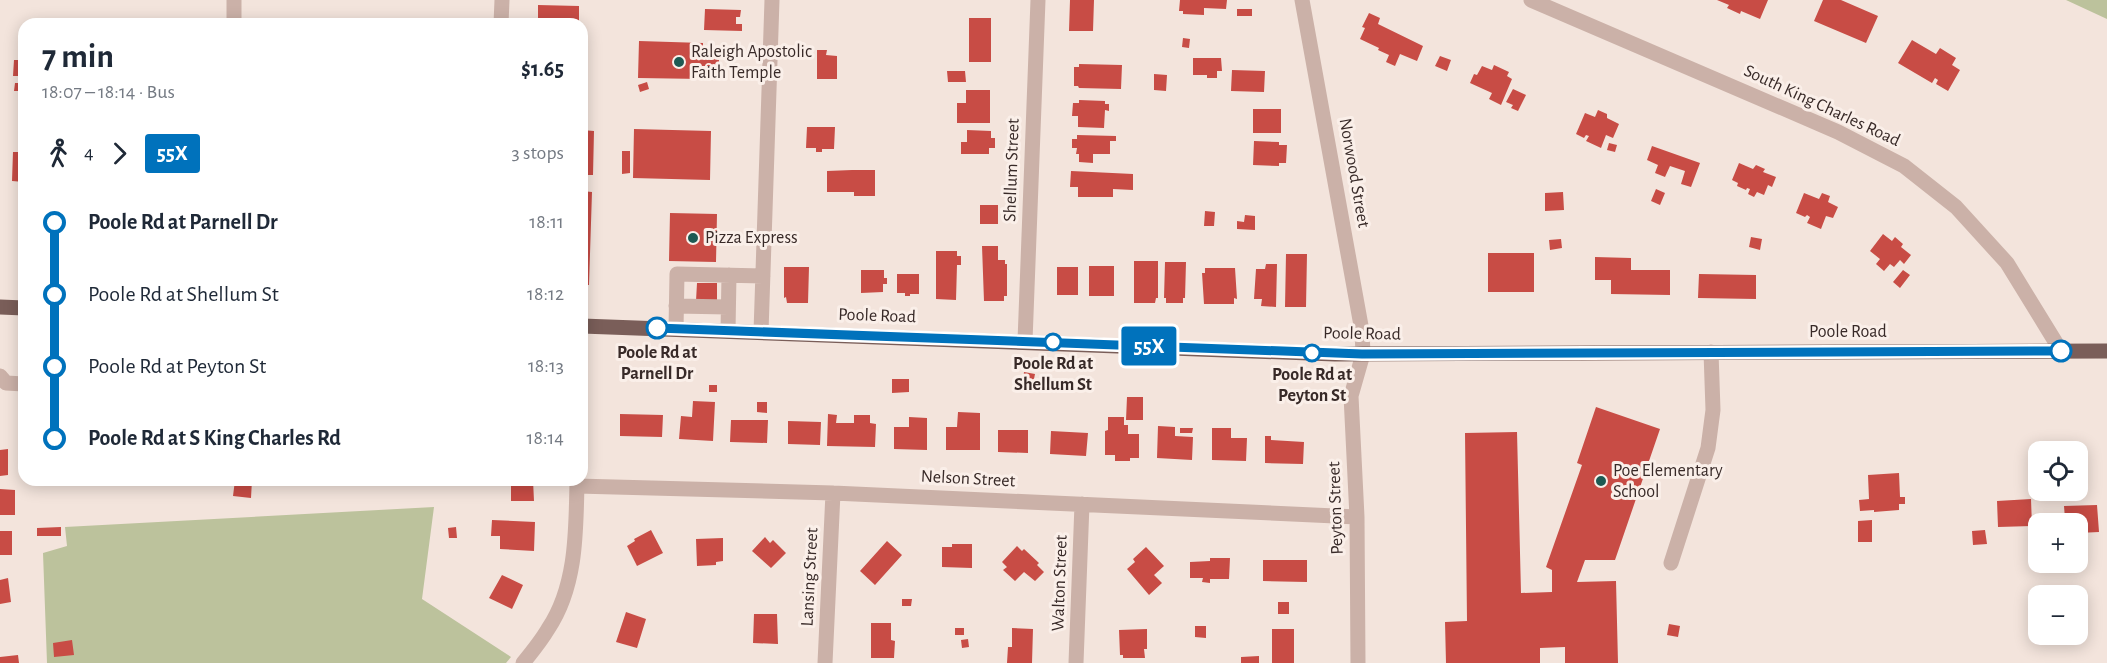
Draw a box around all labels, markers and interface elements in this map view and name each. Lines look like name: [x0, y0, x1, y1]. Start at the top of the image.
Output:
text: 7 min: [42, 41, 114, 74]
place label: Raleigh Apostolic Faith Temple: [691, 43, 812, 82]
marker: Raleigh Apostolic Faith Temple: [672, 55, 686, 69]
text: $1.65: [521, 58, 564, 80]
street label: South King Charles Road: [1741, 62, 1903, 150]
text: 18:07 – 18:14 · Bus: [42, 82, 175, 102]
street label: Norwood Street: [1336, 117, 1373, 229]
street label: Shellum Street: [1001, 118, 1023, 222]
icon: walk: [42, 137, 75, 170]
icon: forward: [103, 137, 136, 170]
text: 4: [84, 143, 94, 163]
text: 55X: [157, 143, 188, 164]
text: 3 stops: [512, 143, 564, 163]
text: Poole Rd at Parnell Dr: [88, 211, 278, 233]
text: 18:11: [529, 212, 564, 232]
place label: Pizza Express: [705, 229, 798, 247]
marker: Pizza Express: [686, 231, 700, 245]
text: Poole Rd at Shellum St: [88, 283, 279, 305]
text: 18:12: [527, 284, 564, 304]
street label: Poole Road: [838, 306, 916, 326]
marker: Poole Rd at Parnell Dr: [646, 317, 668, 339]
street label: Poole Road: [1809, 323, 1887, 341]
street label: Poole Road: [1323, 324, 1401, 344]
line badge: 55X: [1114, 326, 1184, 366]
marker: Poole Rd at Shellum St: [1044, 333, 1062, 351]
text: 55X: [1133, 336, 1165, 357]
unlabelled marker: [2050, 340, 2072, 362]
place label: Poole Rd at Parnell Dr: [617, 344, 697, 383]
marker: Poole Rd at Peyton St: [1303, 344, 1321, 362]
text: Poole Rd at Peyton St: [88, 355, 266, 377]
place label: Poole Rd at Shellum St: [1013, 355, 1093, 394]
text: 18:13: [528, 356, 564, 376]
place label: Poole Rd at Peyton St: [1272, 366, 1352, 405]
text: Poole Rd at S King Charles Rd: [88, 427, 341, 449]
text: 18:14: [527, 428, 564, 448]
map controls: [2028, 441, 2088, 645]
button: locate: [2028, 441, 2088, 501]
street label: Peyton Street: [1325, 461, 1347, 555]
place label: Poe Elementary School: [1613, 462, 1723, 501]
street label: Nelson Street: [920, 468, 1016, 490]
marker: Poe Elementary School: [1594, 474, 1608, 488]
button: +: [2028, 513, 2088, 573]
street label: Lansing Street: [798, 527, 822, 627]
street label: Walton Street: [1049, 534, 1071, 632]
button: −: [2028, 585, 2088, 645]

